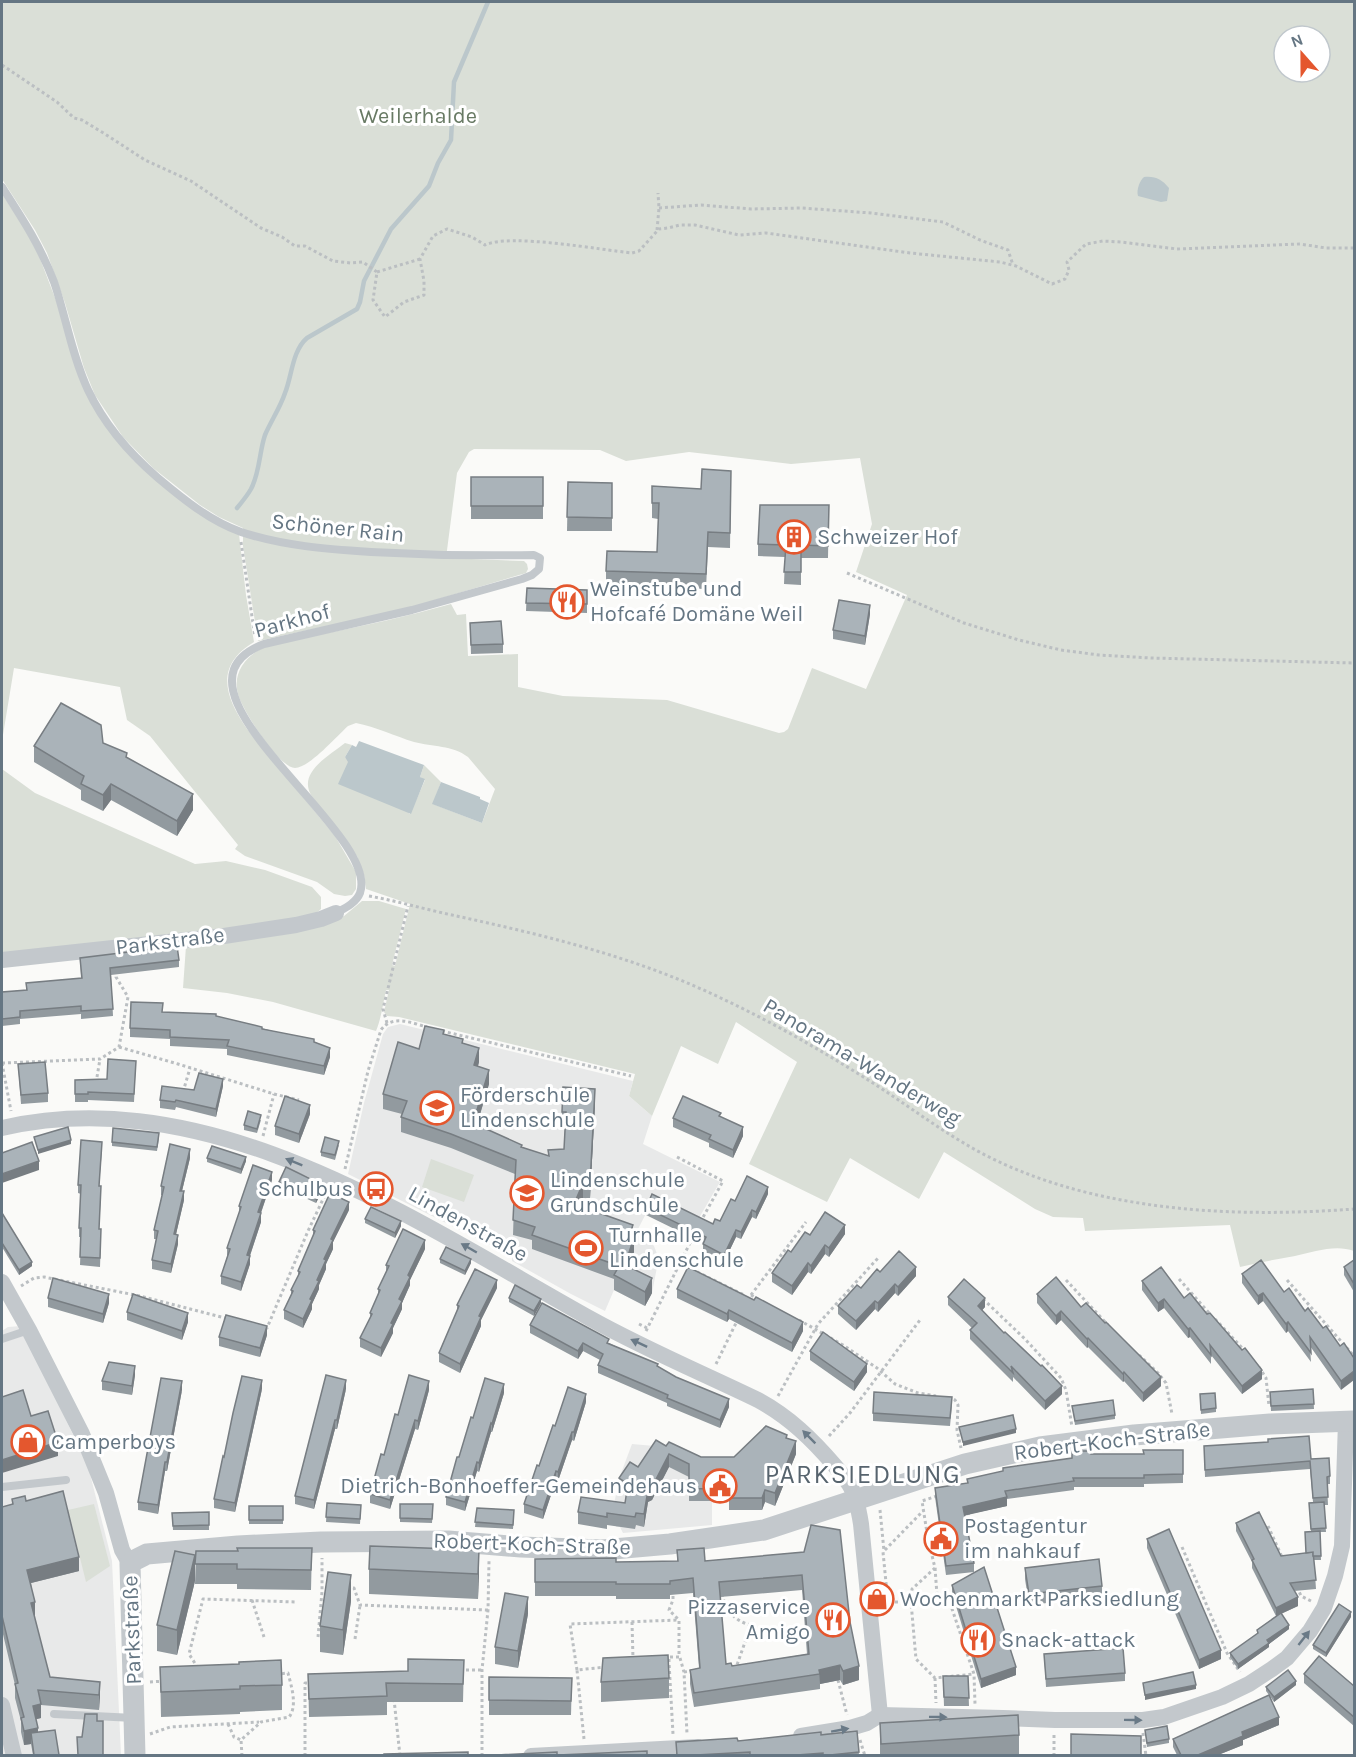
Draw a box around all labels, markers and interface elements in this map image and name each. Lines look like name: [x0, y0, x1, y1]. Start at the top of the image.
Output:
north arrow: [1272, 24, 1332, 84]
text: N: [1288, 30, 1306, 51]
park label: Weilerhalde: [359, 103, 477, 129]
street label: Schöner Rain: [270, 508, 406, 548]
building icon: Schweizer Hof: [776, 519, 812, 555]
place label: Schweizer Hof: [817, 524, 958, 550]
place label: Weinstube und Hofcafé Domäne Weil: [590, 576, 803, 627]
restaurant icon: Weinstube und Hofcafé Domäne Weil: [549, 584, 585, 620]
street label: Parkhof: [251, 598, 333, 644]
street label: Parkstraße: [114, 921, 226, 961]
street label: Panorama-Wanderweg: [758, 993, 966, 1132]
place label: Förderschule Lindenschule: [460, 1082, 595, 1133]
school or university icon: Förderschule Lindenschule: [419, 1090, 455, 1126]
one-way arrow: [285, 1157, 303, 1166]
place label: Lindenschule Grundschule: [550, 1167, 685, 1218]
bus stop icon: Schulbus: [358, 1171, 394, 1207]
school or university icon: Lindenschule Grundschule: [509, 1175, 545, 1211]
place label: Schulbus: [258, 1176, 353, 1202]
street label: Lindenstraße: [404, 1181, 532, 1267]
place label: Turnhalle Lindenschule: [609, 1222, 744, 1273]
sports icon: Turnhalle Lindenschule: [568, 1230, 604, 1266]
one-way arrow: [461, 1243, 477, 1254]
one-way arrow: [630, 1339, 647, 1348]
street label: Robert-Koch-Straße: [1012, 1416, 1212, 1466]
shop icon: Camperboys: [10, 1424, 46, 1460]
place label: Camperboys: [51, 1429, 176, 1455]
one-way arrow: [801, 1430, 816, 1444]
district label: PARKSIEDLUNG: [765, 1459, 961, 1490]
public building icon: Dietrich-Bonhoeffer-Gemeindehaus: [702, 1468, 738, 1504]
place label: Dietrich-Bonhoeffer-Gemeindehaus: [340, 1473, 697, 1499]
place label: Postagentur im nahkauf: [964, 1513, 1087, 1564]
public building icon: Postagentur im nahkauf: [923, 1521, 959, 1557]
street label: Robert-Koch-Straße: [433, 1528, 631, 1560]
street label: Parkstraße: [117, 1575, 147, 1685]
shop icon: Wochenmarkt Parksiedlung: [859, 1581, 895, 1617]
place label: Wochenmarkt Parksiedlung: [900, 1586, 1180, 1612]
place label: Pizzaservice Amigo: [687, 1594, 810, 1645]
restaurant icon: Pizzaservice Amigo: [815, 1602, 851, 1638]
restaurant icon: Snack-attack: [960, 1622, 996, 1658]
place label: Snack-attack: [1001, 1627, 1136, 1653]
one-way arrow: [1298, 1630, 1311, 1646]
one-way arrow: [929, 1712, 948, 1722]
one-way arrow: [1124, 1715, 1143, 1725]
one-way arrow: [831, 1725, 850, 1734]

